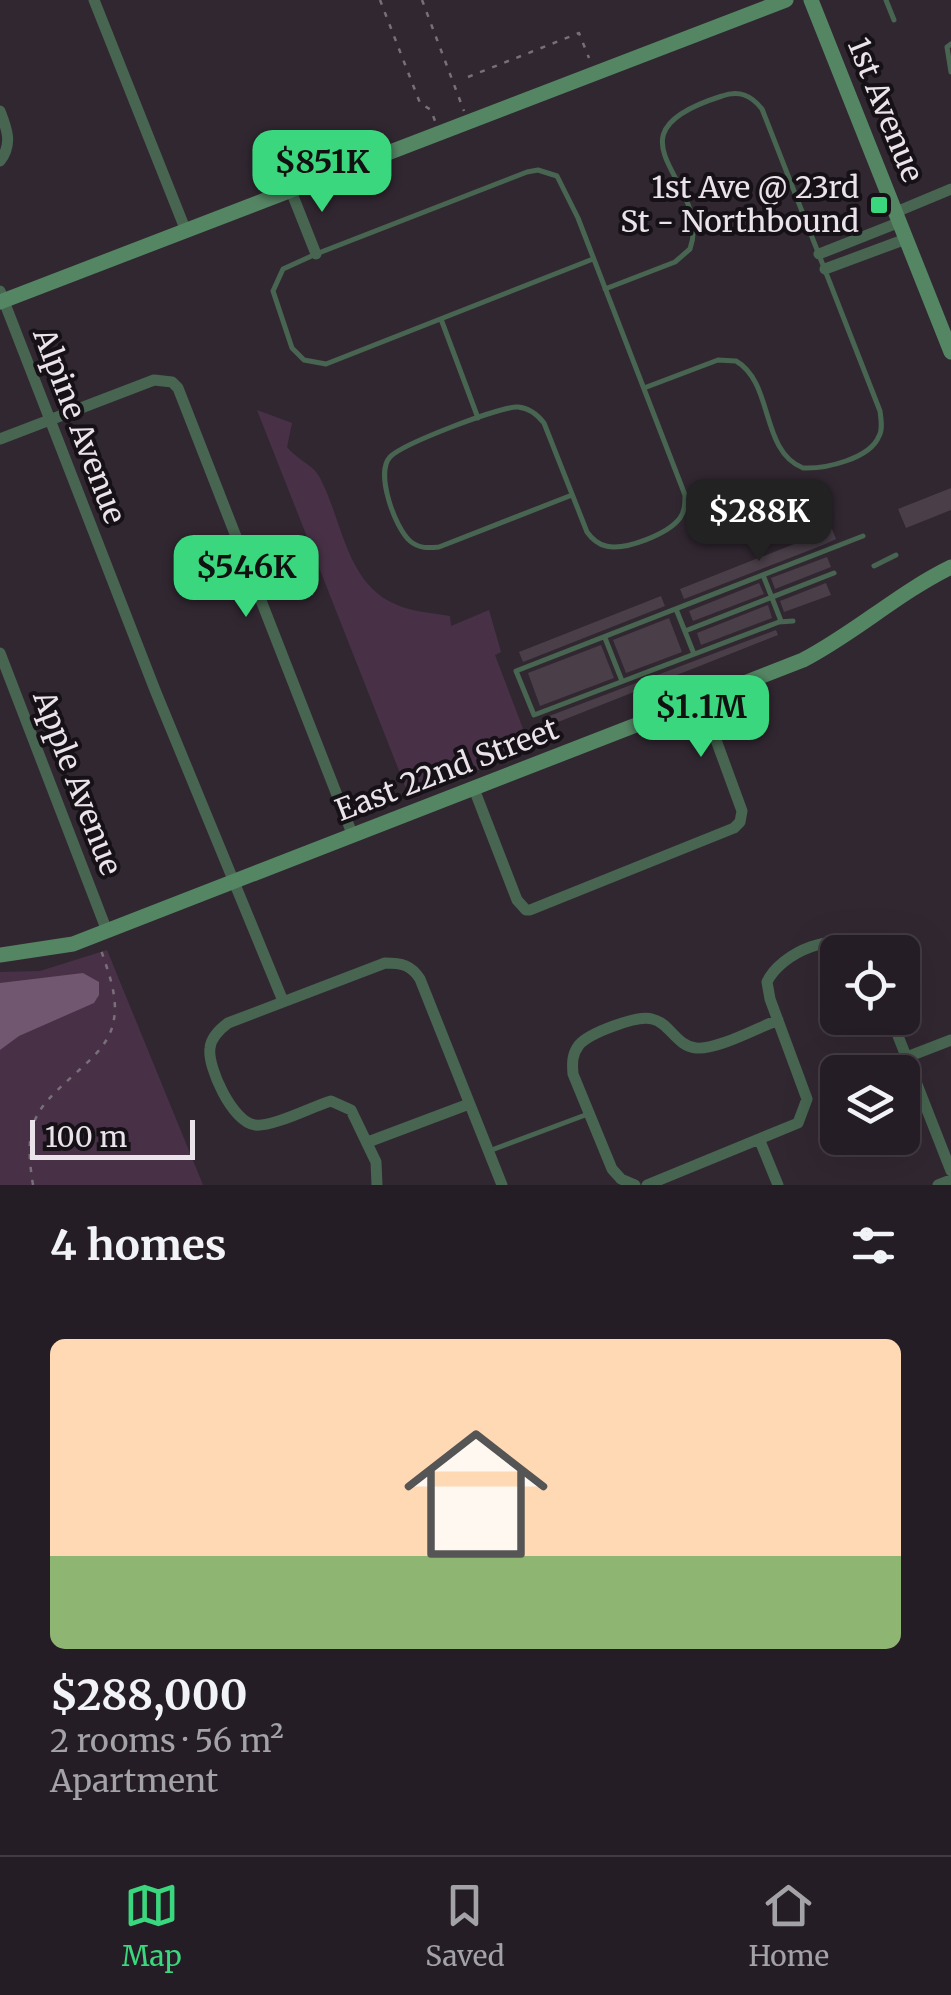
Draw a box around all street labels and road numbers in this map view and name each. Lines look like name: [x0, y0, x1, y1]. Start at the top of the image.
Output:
street label: 1st Avenue: [840, 32, 932, 187]
street label: Alpine Avenue: [25, 322, 135, 529]
street label: Apple Avenue: [25, 684, 131, 880]
street label: East 22nd Street: [330, 709, 564, 829]

